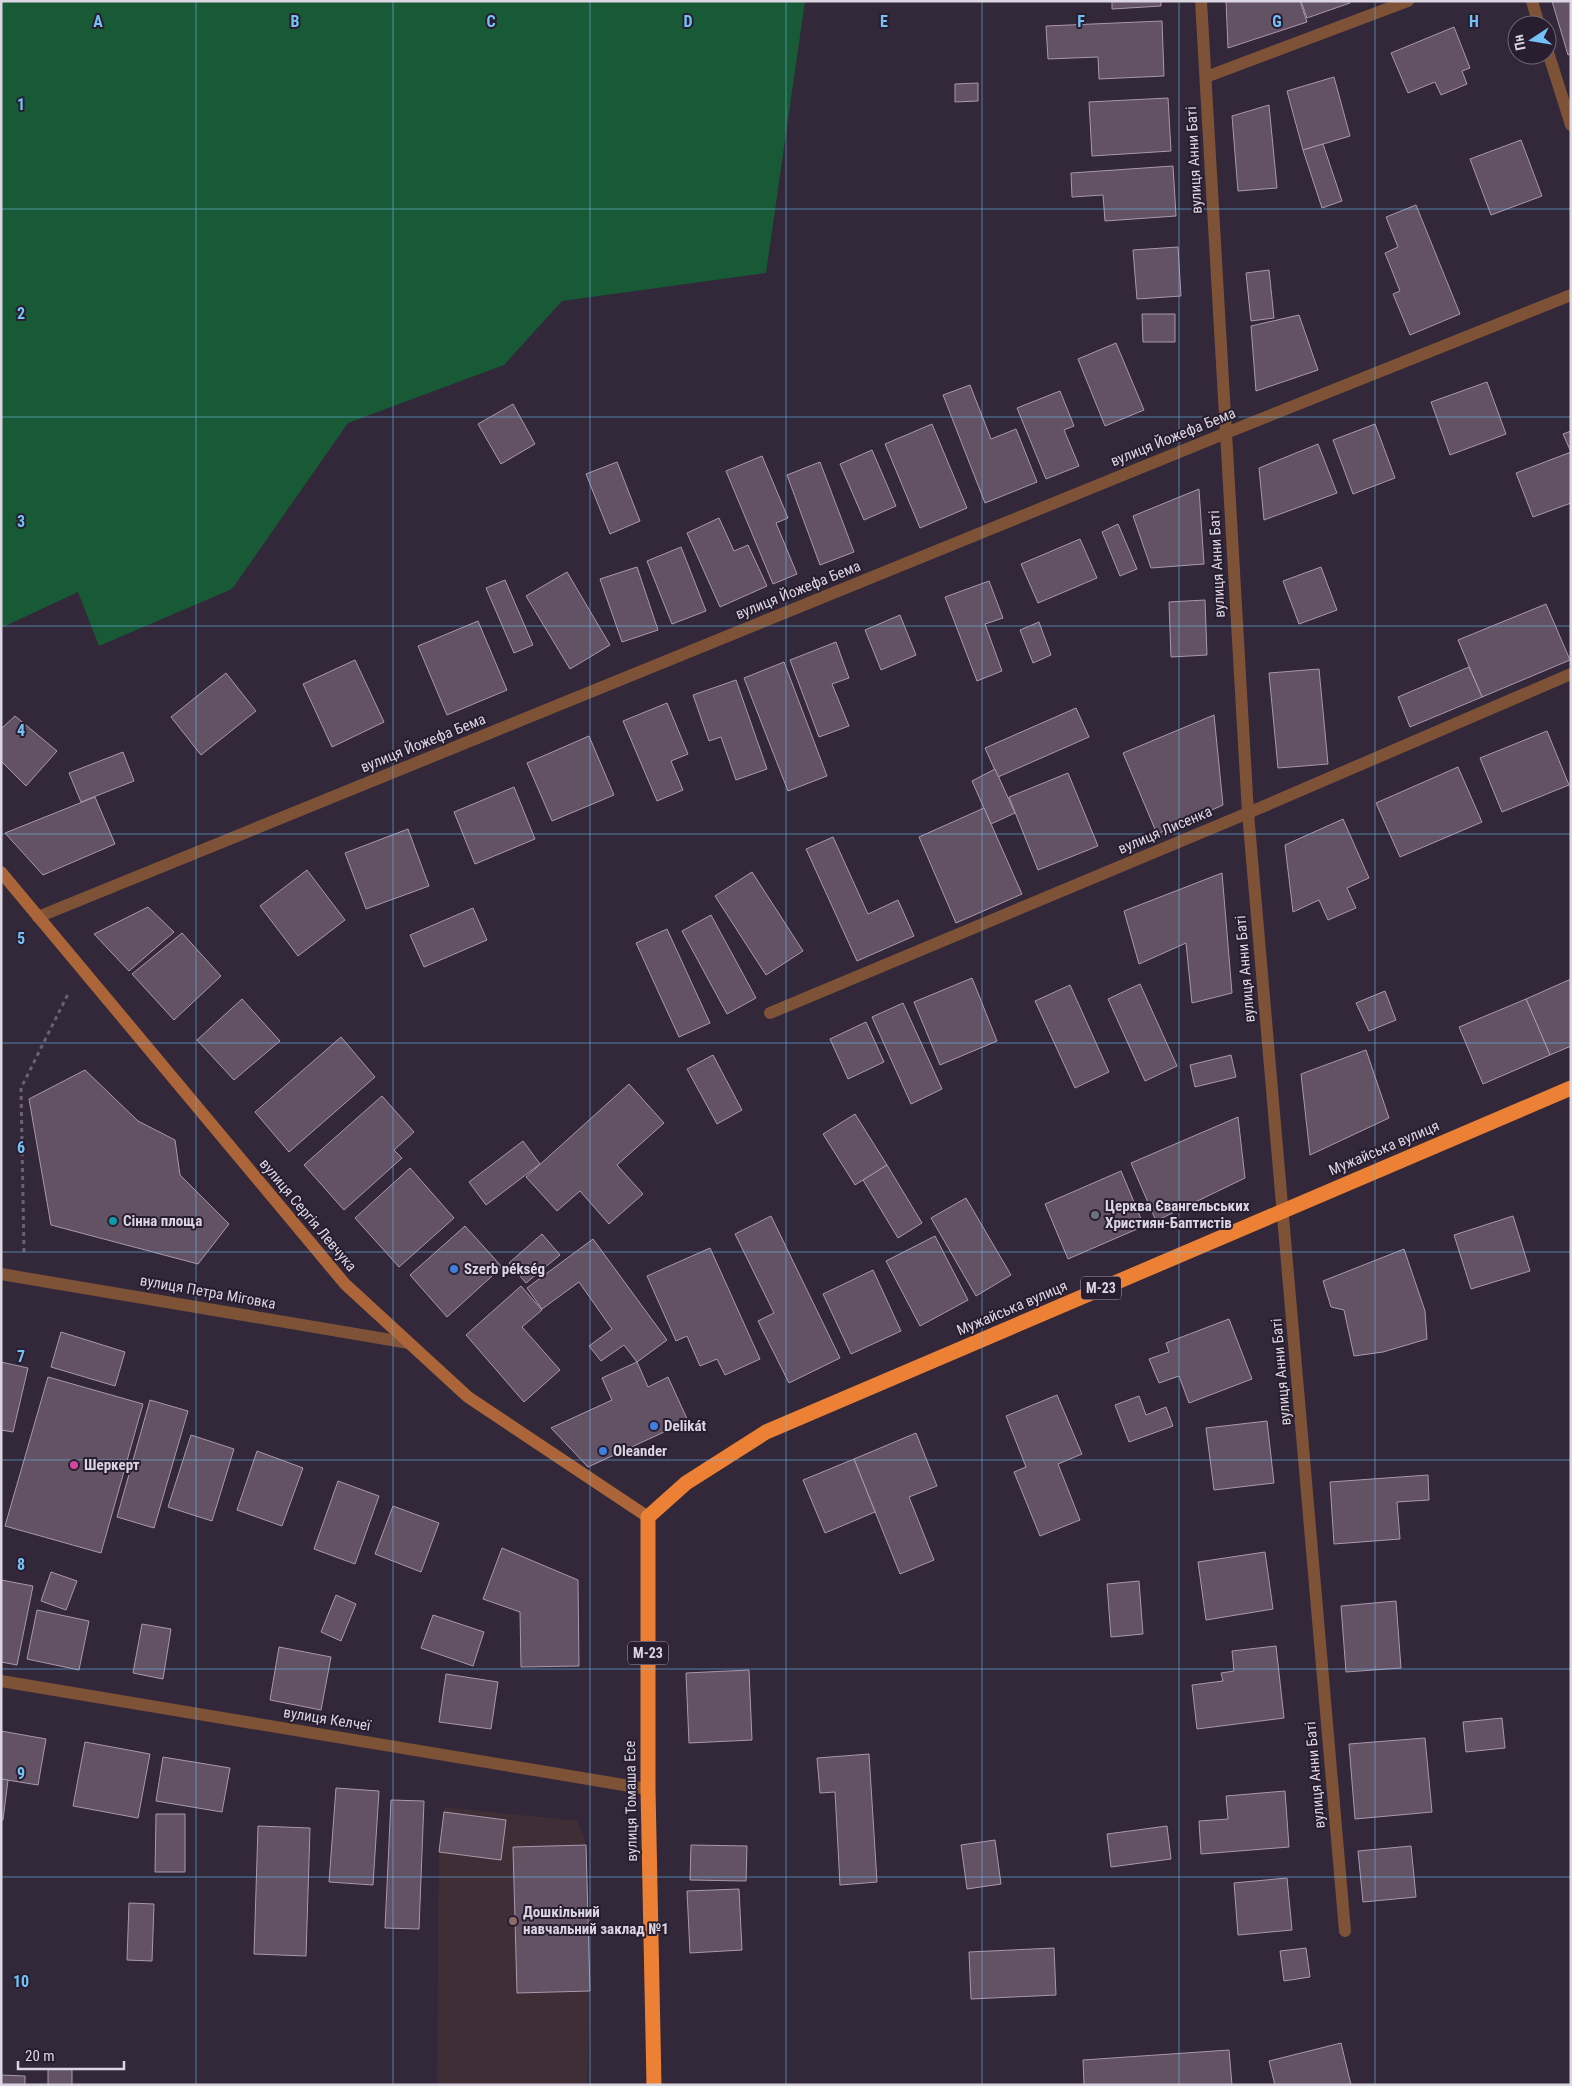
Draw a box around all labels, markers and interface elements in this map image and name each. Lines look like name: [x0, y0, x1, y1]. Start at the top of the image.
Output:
text: A: [93, 12, 103, 31]
text: B: [291, 12, 300, 31]
text: C: [486, 12, 496, 31]
text: D: [683, 12, 693, 31]
text: E: [880, 12, 888, 31]
text: F: [1077, 12, 1085, 31]
text: G: [1272, 12, 1282, 31]
text: H: [1469, 12, 1479, 31]
north arrow: [1507, 15, 1557, 65]
text: Пн: [1510, 33, 1529, 52]
text: 1: [17, 95, 25, 114]
street label: вулиця Анни Баті: [1182, 106, 1206, 214]
text: 2: [17, 304, 25, 323]
street label: вулиця Йожефа Бема: [1108, 404, 1238, 470]
street label: вулиця Анни Баті: [1205, 510, 1229, 618]
text: 3: [17, 512, 25, 531]
street label: вулиця Йожефа Бема: [733, 557, 863, 623]
street label: вулиця Йожефа Бема: [358, 710, 488, 776]
text: 4: [17, 721, 25, 740]
street label: вулиця Лисенка: [1115, 802, 1215, 858]
street label: вулиця Анни Баті: [1231, 915, 1259, 1023]
text: 5: [17, 929, 25, 948]
street label: Мужайська вулиця: [1326, 1117, 1442, 1179]
text: 6: [17, 1138, 25, 1157]
street label: вулиця Сергія Левчука: [256, 1155, 360, 1275]
place label: Церква Євангельських Християн-Баптистів: [1105, 1197, 1250, 1232]
marker: Церква Євангельських Християн-Баптистів: [1089, 1209, 1101, 1221]
place label: Сінна площа: [123, 1212, 202, 1230]
marker: Сінна площа: [107, 1215, 119, 1227]
place label: Szerb pékség: [464, 1260, 545, 1278]
marker: Szerb pékség: [448, 1263, 460, 1275]
street label: вулиця Петра Міговка: [139, 1271, 277, 1313]
road number: М-23: [1081, 1276, 1121, 1300]
street label: Мужайська вулиця: [954, 1277, 1070, 1339]
street label: вулиця Анни Баті: [1267, 1318, 1295, 1426]
text: 7: [17, 1347, 25, 1366]
place label: Delikát: [664, 1417, 706, 1435]
marker: Delikát: [648, 1420, 660, 1432]
place label: Oleander: [613, 1442, 667, 1460]
marker: Oleander: [597, 1445, 609, 1457]
place label: Шеркерт: [84, 1456, 140, 1474]
marker: Шеркерт: [68, 1459, 80, 1471]
text: 8: [17, 1555, 25, 1574]
road number: М-23: [628, 1642, 668, 1665]
street label: вулиця Келчеї: [282, 1703, 373, 1735]
street label: вулиця Анни Баті: [1301, 1721, 1329, 1829]
street label: вулиця Томаша Есе: [621, 1740, 641, 1862]
text: 9: [17, 1764, 25, 1783]
place label: Дошкільний навчальний заклад №1: [523, 1903, 669, 1938]
marker: Дошкільний навчальний заклад №1: [507, 1915, 519, 1927]
text: 10: [13, 1972, 29, 1991]
scale bar: [18, 2038, 124, 2070]
text: 20 m: [25, 2047, 55, 2065]

